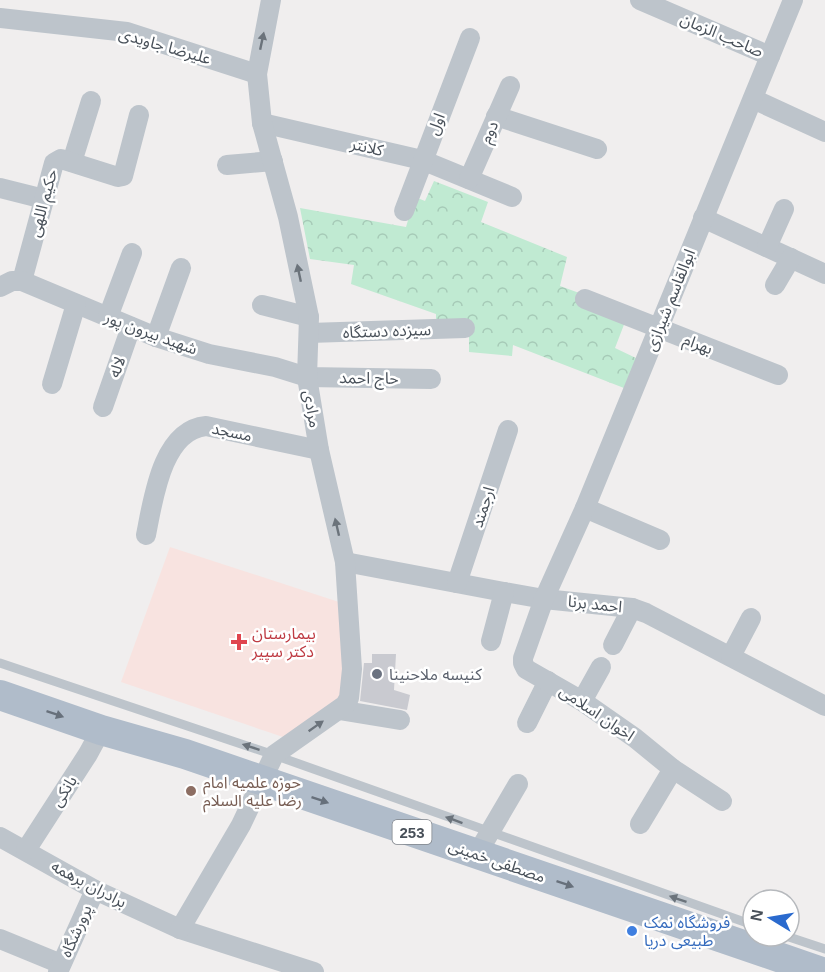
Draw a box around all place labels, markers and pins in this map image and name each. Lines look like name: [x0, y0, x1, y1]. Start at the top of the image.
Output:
place label: بیمارستان دکتر سپیر: [251, 625, 316, 662]
marker: بیمارستان دکتر سپیر: [230, 633, 248, 651]
place label: کنیسه ملاحنینا: [389, 666, 482, 683]
marker: کنیسه ملاحنینا: [370, 667, 384, 681]
place label: حوزه علمیه امام رضا علیه السلام: [203, 774, 302, 813]
marker: حوزه علمیه امام رضا علیه السلام: [184, 784, 198, 798]
place label: فروشگاه نمک طبیعی دریا: [644, 914, 730, 950]
marker: فروشگاه نمک طبیعی دریا: [625, 924, 639, 938]

